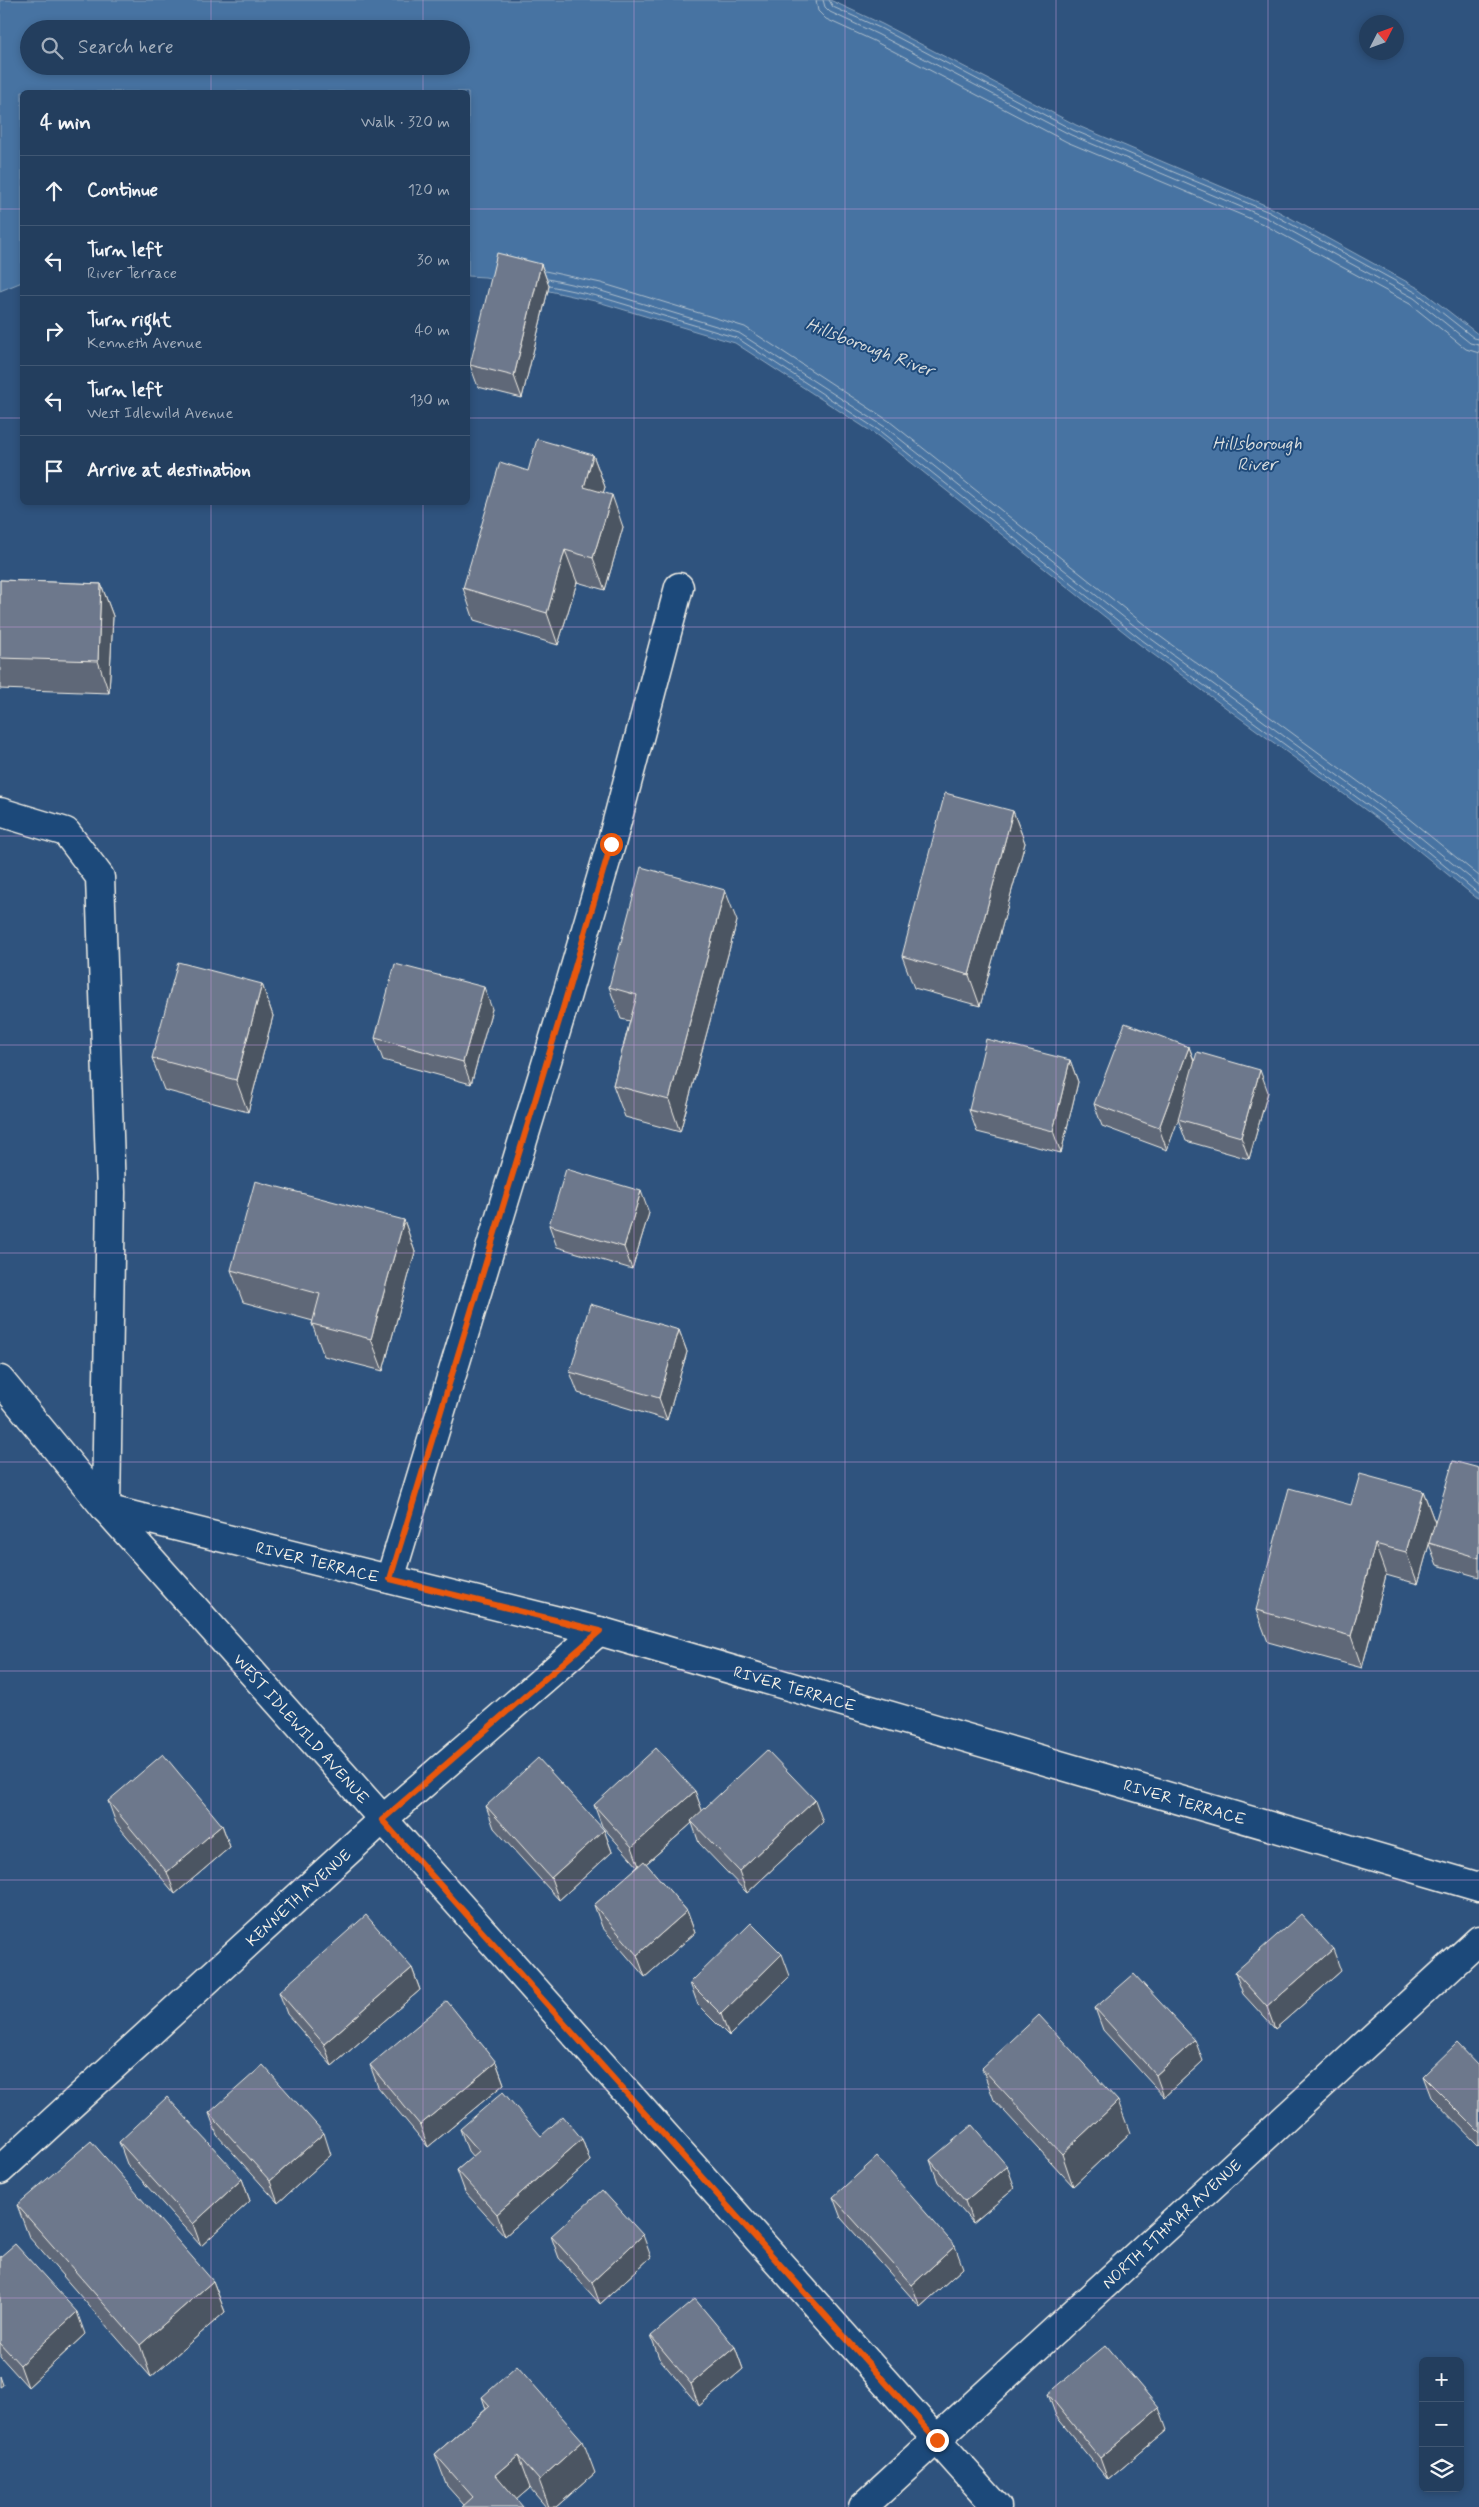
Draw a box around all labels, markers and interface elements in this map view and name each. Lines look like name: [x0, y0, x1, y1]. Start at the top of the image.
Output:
north arrow: [1359, 15, 1404, 60]
search box: [20, 20, 470, 75]
icon: search: [38, 34, 66, 62]
text: Search here: [78, 35, 174, 60]
text: 4 min: [40, 109, 91, 137]
text: Walk · 320 m: [361, 112, 450, 133]
icon: ahead: [40, 177, 68, 205]
text: Continue: [87, 178, 158, 203]
text: 120 m: [408, 180, 450, 201]
text: Turn left: [87, 238, 163, 263]
icon: left: [40, 247, 68, 275]
text: 30 m: [417, 250, 450, 271]
text: River Terrace: [87, 263, 177, 284]
text: Turn right: [87, 308, 171, 333]
water label: Hillsborough River: [802, 313, 939, 384]
icon: right: [40, 317, 68, 345]
text: 40 m: [414, 320, 450, 341]
text: Kenneth Avenue: [87, 333, 202, 354]
text: Turn left: [87, 378, 163, 403]
icon: left: [40, 387, 68, 415]
text: 130 m: [409, 390, 450, 411]
text: West Idlewild Avenue: [87, 403, 233, 424]
water label: Hillsborough River: [1212, 432, 1302, 477]
icon: arrive: [40, 457, 68, 485]
text: Arrive at destination: [87, 458, 251, 483]
route start: [600, 833, 623, 856]
street label: RIVER TERRACE: [253, 1537, 381, 1588]
street label: WEST IDLEWILD AVENUE: [228, 1650, 373, 1809]
street label: RIVER TERRACE: [731, 1662, 858, 1717]
street label: RIVER TERRACE: [1121, 1775, 1248, 1831]
street label: KENNETH AVENUE: [242, 1845, 356, 1952]
street label: NORTH ITHMAR AVENUE: [1098, 2155, 1247, 2294]
map controls: [1419, 2357, 1464, 2492]
button: +: [1419, 2357, 1464, 2402]
button: −: [1419, 2402, 1464, 2447]
route end: [926, 2429, 949, 2452]
button: layers: [1419, 2447, 1464, 2492]

